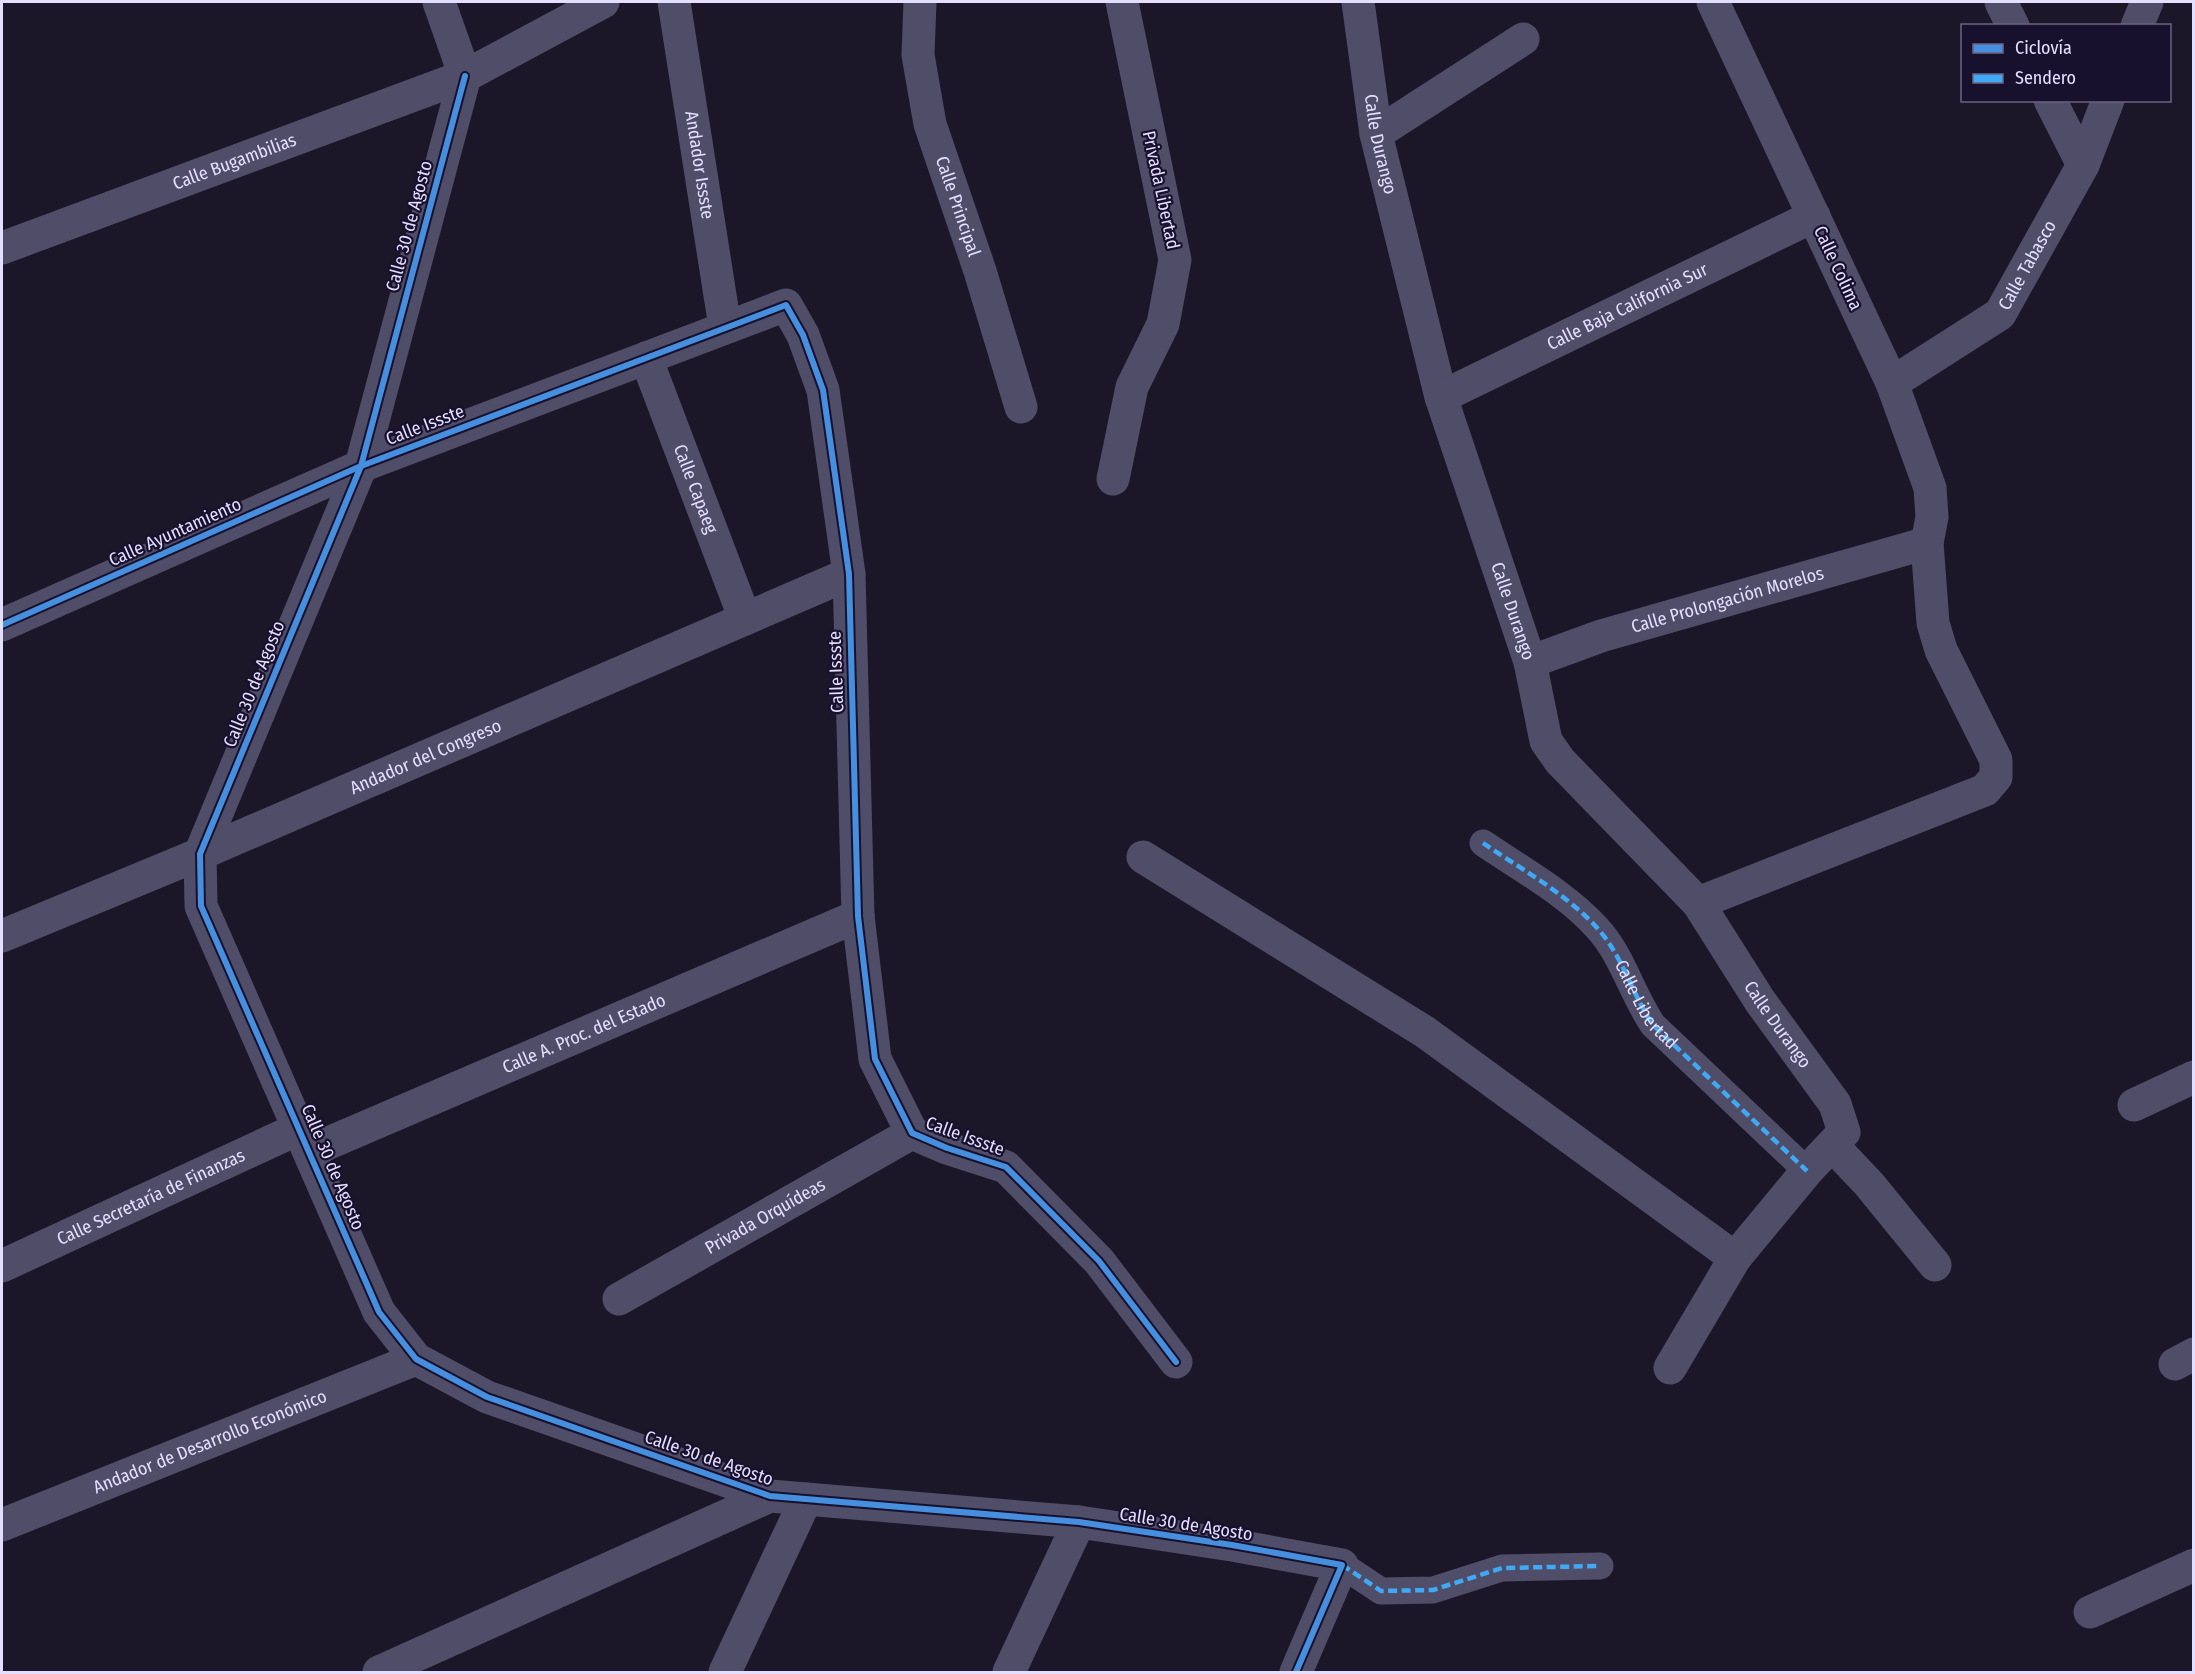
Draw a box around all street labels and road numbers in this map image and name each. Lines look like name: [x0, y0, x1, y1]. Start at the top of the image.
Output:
street label: Calle Durango: [1360, 93, 1401, 197]
street label: Andador Issste: [680, 109, 719, 221]
street label: Calle Bugambilias: [170, 129, 300, 195]
street label: Privada Libertad: [1138, 129, 1184, 251]
street label: Calle Principal: [931, 153, 985, 260]
street label: Calle 30 de Agosto: [381, 158, 437, 294]
street label: Calle Tabasco: [1993, 217, 2061, 314]
street label: Calle Colima: [1809, 222, 1867, 314]
street label: Calle Baja California Sur: [1543, 258, 1712, 355]
street label: Calle Issste: [383, 400, 467, 450]
street label: Calle Capaeg: [669, 441, 723, 537]
street label: Calle Ayuntamiento: [105, 493, 245, 571]
street label: Calle Durango: [1486, 559, 1540, 663]
street label: Calle Prolongación Morelos: [1628, 562, 1827, 638]
street label: Calle 30 de Agosto: [219, 618, 289, 750]
street label: Calle Issste: [824, 631, 848, 713]
street label: Andador del Congreso: [347, 714, 505, 799]
street label: Calle Libertad: [1610, 956, 1682, 1054]
street label: Calle Durango: [1739, 977, 1816, 1072]
street label: Calle A. Proc. del Estado: [499, 989, 669, 1078]
street label: Calle 30 de Agosto: [297, 1101, 369, 1233]
street label: Calle Issste: [923, 1112, 1007, 1160]
street label: Calle Secretaría de Finanzas: [53, 1144, 249, 1250]
street label: Privada Orquídeas: [701, 1173, 829, 1259]
street label: Andador de Desarrollo Económico: [90, 1385, 330, 1498]
street label: Calle 30 de Agosto: [642, 1426, 776, 1490]
street label: Calle 30 de Agosto: [1118, 1503, 1254, 1545]

